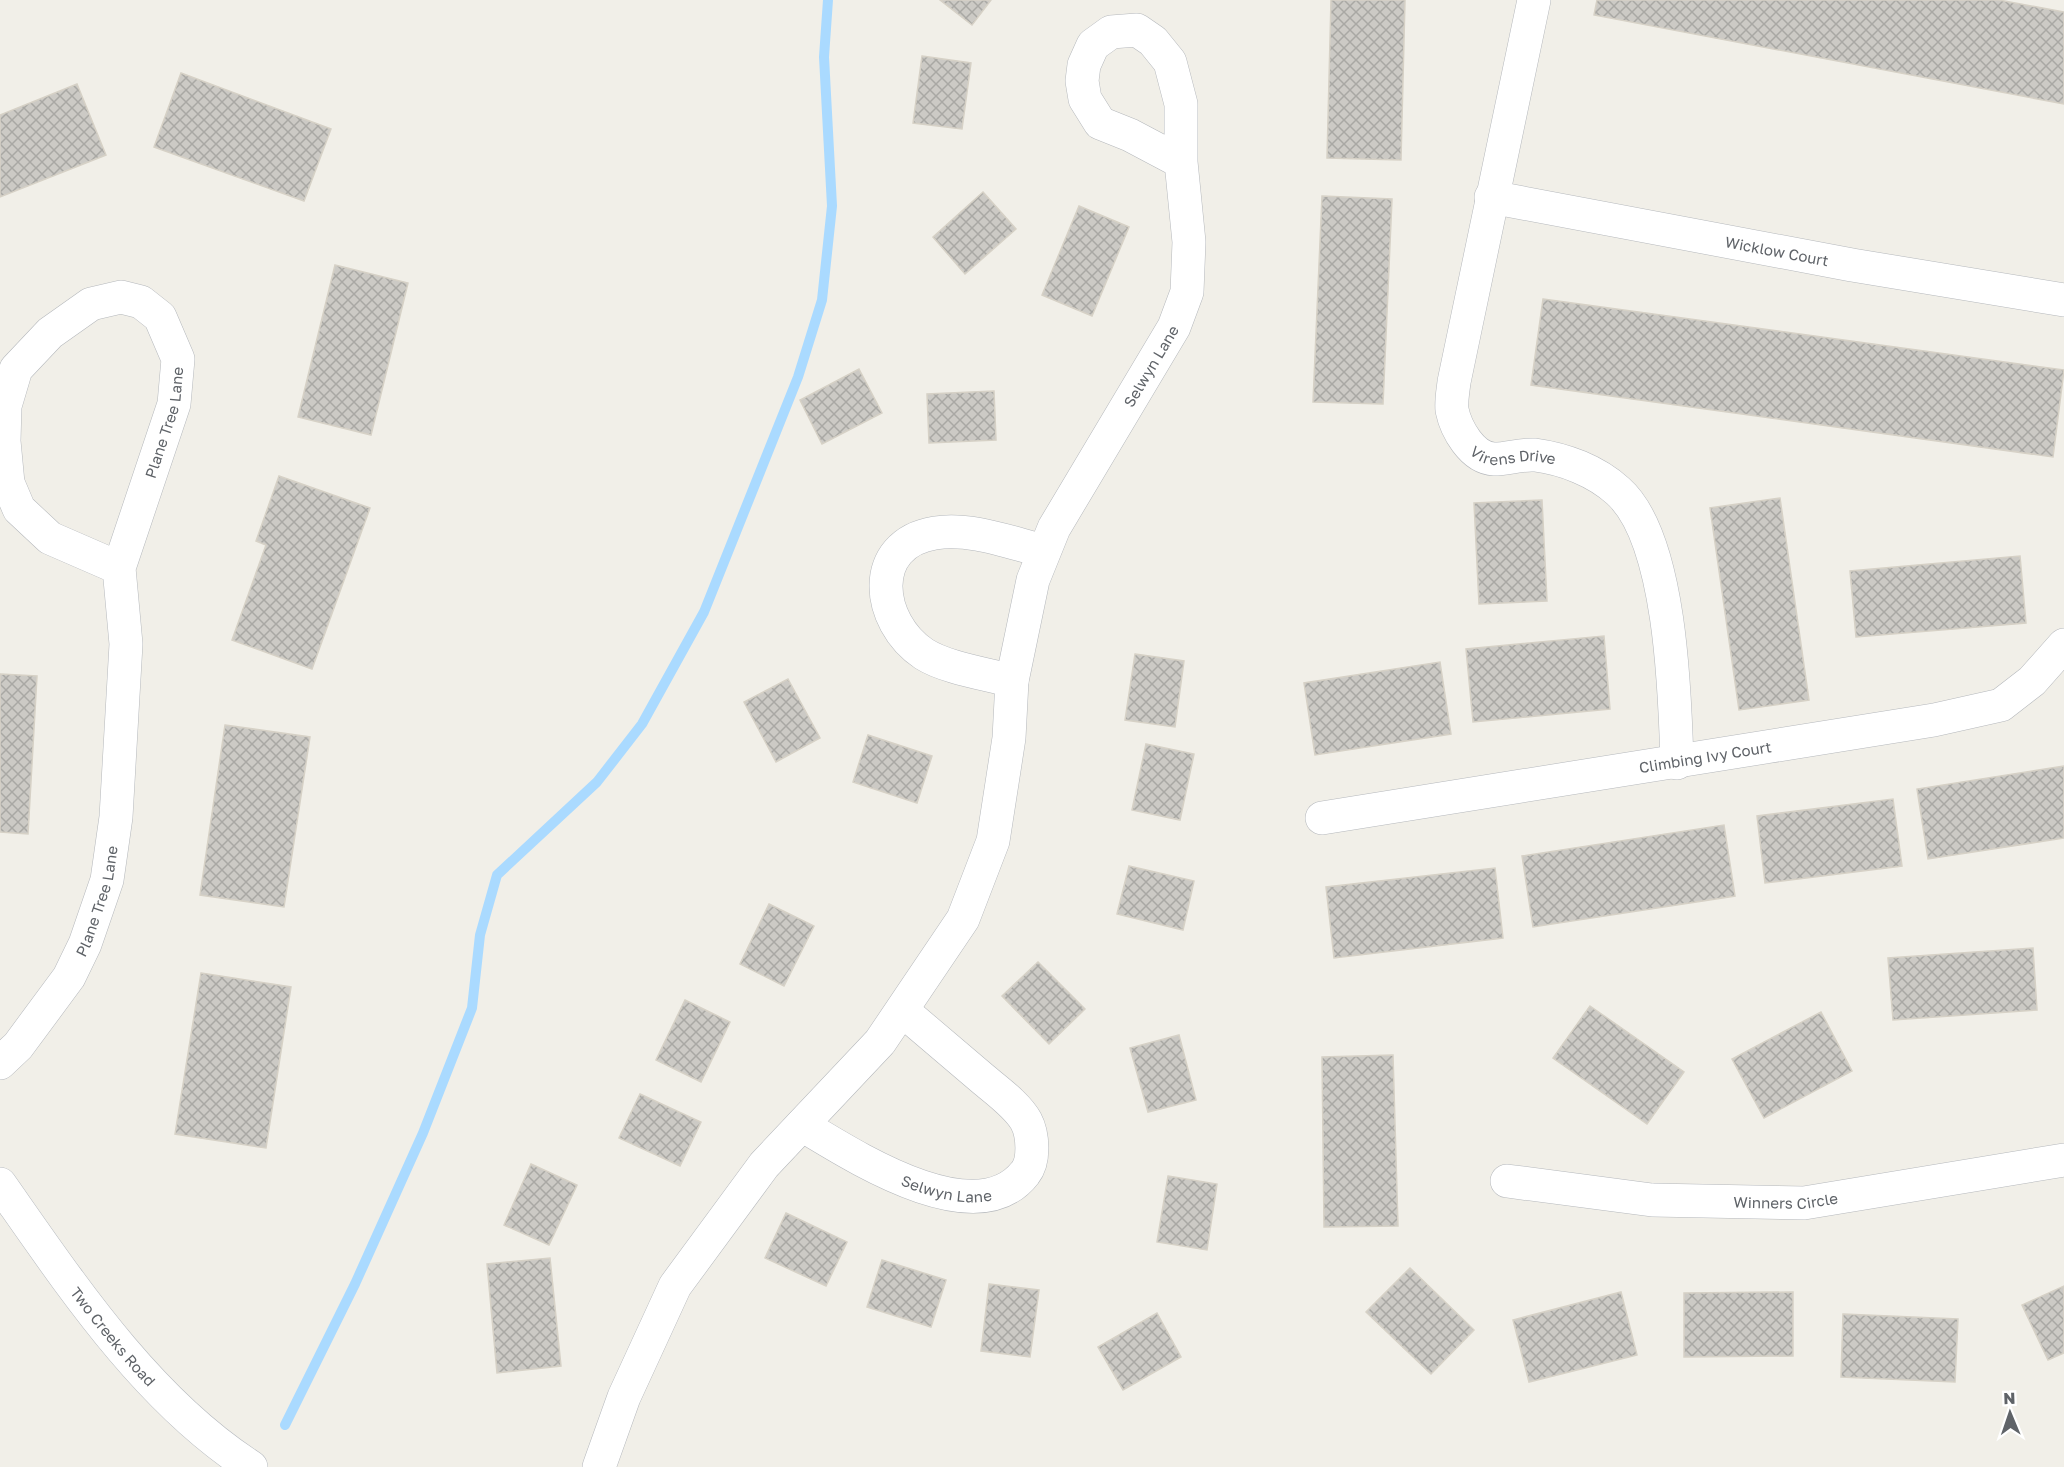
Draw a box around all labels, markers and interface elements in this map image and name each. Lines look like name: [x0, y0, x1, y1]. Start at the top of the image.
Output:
street label: Wicklow Court: [1724, 232, 1830, 269]
street label: Selwyn Lane: [1119, 322, 1182, 410]
street label: Plane Tree Lane: [141, 366, 186, 480]
street label: Virens Drive: [1467, 442, 1558, 468]
street label: Climbing Ivy Court: [1638, 737, 1773, 776]
street label: Plane Tree Lane: [71, 844, 121, 959]
street label: Selwyn Lane: [899, 1171, 993, 1205]
street label: Winners Circle: [1733, 1189, 1839, 1212]
street label: Two Creeks Road: [67, 1283, 159, 1390]
north arrow: [1980, 1383, 2040, 1443]
text: N: [2003, 1388, 2016, 1408]

